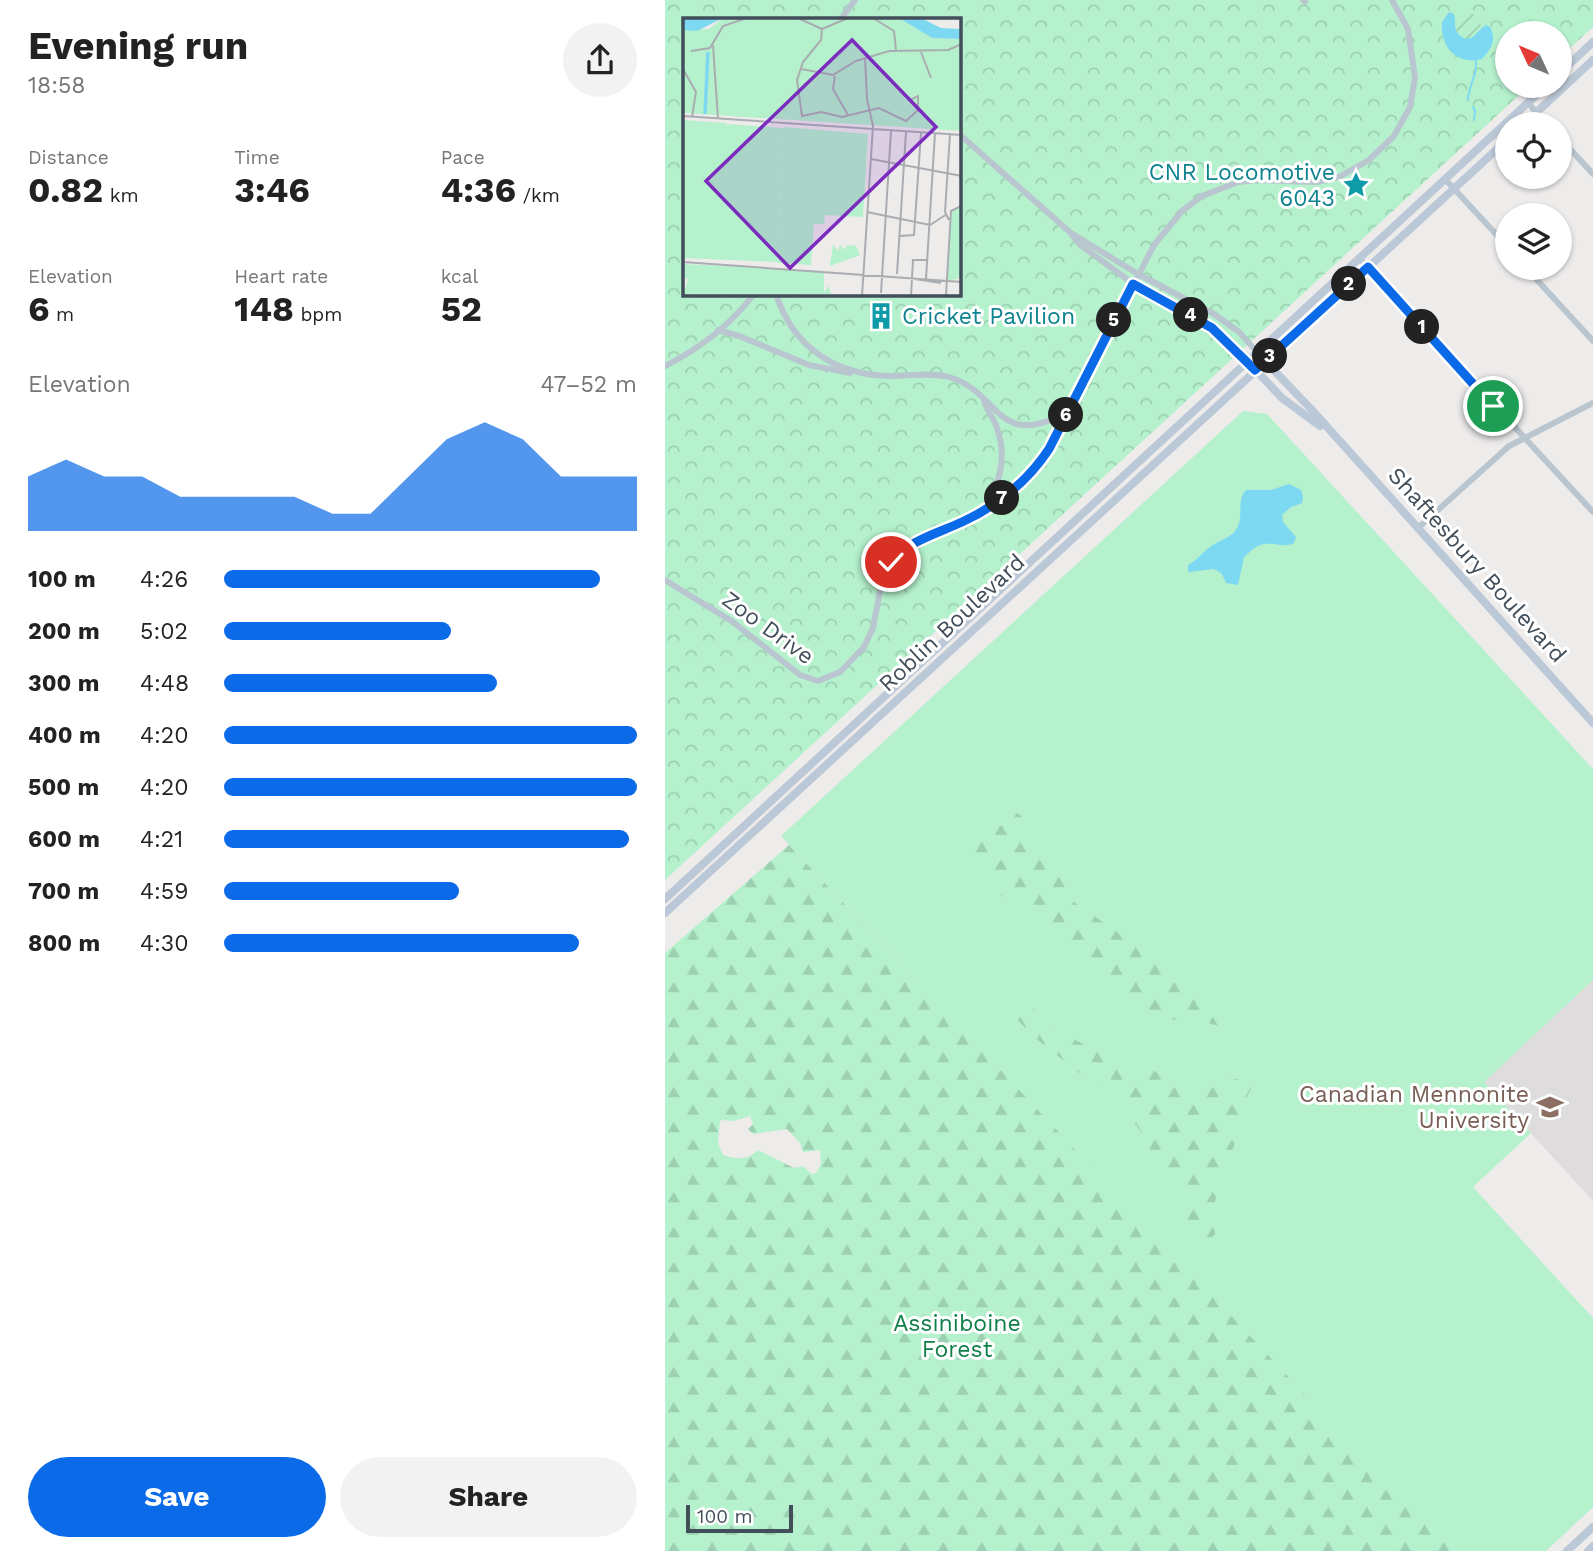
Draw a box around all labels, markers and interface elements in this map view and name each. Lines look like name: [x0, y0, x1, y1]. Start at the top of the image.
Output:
inset map: [683, 18, 961, 296]
north arrow: [1495, 21, 1571, 98]
map controls: [1495, 21, 1572, 280]
button: share: [563, 23, 637, 97]
text: Evening run: [28, 24, 248, 68]
text: 18:58: [28, 72, 86, 99]
button: locate: [1495, 112, 1572, 189]
text: Distance: [28, 146, 109, 169]
text: Time: [234, 146, 280, 169]
text: Pace: [441, 146, 485, 169]
place label: CNR Locomotive 6043: [1149, 159, 1335, 212]
text: 0.82: [28, 169, 103, 211]
text: 3:46: [234, 169, 310, 211]
text: 4:36: [441, 169, 516, 211]
place icon: CNR Locomotive 6043: [1341, 170, 1371, 200]
text: km: [103, 184, 139, 207]
text: /km: [516, 184, 560, 207]
button: layers: [1495, 203, 1572, 280]
text: Elevation: [28, 265, 113, 288]
text: Heart rate: [234, 265, 328, 288]
text: kcal: [441, 265, 478, 288]
pin: 2: [1331, 266, 1367, 302]
text: 2: [1343, 272, 1354, 295]
text: 6: [28, 288, 50, 330]
text: 148: [234, 288, 294, 330]
text: 52: [441, 288, 482, 330]
pin: 4: [1173, 298, 1209, 332]
building icon: Cricket Pavilion: [866, 301, 896, 331]
pin: 5: [1097, 302, 1131, 338]
text: m: [50, 303, 74, 326]
text: bpm: [294, 303, 342, 326]
place label: Cricket Pavilion: [902, 303, 1075, 330]
text: 4: [1184, 303, 1197, 326]
text: 5: [1108, 308, 1119, 331]
pin: 1: [1405, 310, 1439, 344]
text: 1: [1417, 315, 1426, 338]
pin: 3: [1253, 338, 1287, 374]
text: 3: [1264, 344, 1275, 367]
text: Elevation: [28, 371, 131, 398]
text: 47–52 m: [541, 371, 637, 398]
pin: [1463, 376, 1523, 436]
icon: arrive: [1474, 387, 1512, 425]
pin: 6: [1049, 398, 1083, 432]
text: 6: [1060, 403, 1071, 426]
street label: Shaftesbury Boulevard: [1382, 462, 1572, 668]
pin: 7: [985, 480, 1019, 516]
text: 7: [996, 486, 1007, 509]
pin: [861, 532, 921, 592]
icon: check: [872, 543, 910, 581]
street label: Roblin Boulevard: [874, 549, 1030, 697]
text: 100 m: [28, 566, 96, 593]
text: 4:26: [140, 566, 188, 593]
street label: Zoo Drive: [717, 586, 819, 670]
text: 200 m: [28, 618, 100, 645]
text: 5:02: [140, 618, 188, 645]
text: 300 m: [28, 670, 99, 697]
text: 4:48: [140, 670, 189, 697]
text: 400 m: [28, 722, 101, 749]
text: 4:20: [140, 722, 189, 749]
text: 500 m: [28, 774, 99, 801]
text: 4:20: [140, 774, 189, 801]
text: 600 m: [28, 826, 100, 853]
text: 4:21: [140, 826, 183, 853]
text: 700 m: [28, 878, 99, 905]
text: 4:59: [140, 878, 188, 905]
text: 800 m: [28, 930, 100, 957]
text: 4:30: [140, 930, 189, 957]
place label: Canadian Mennonite University: [1299, 1081, 1529, 1134]
school or university icon: Canadian Mennonite University: [1535, 1092, 1565, 1122]
park label: Assiniboine Forest: [893, 1310, 1021, 1363]
button: Save: [28, 1457, 326, 1537]
button: Share: [340, 1457, 637, 1537]
scale bar: [686, 1502, 793, 1534]
text: 100 m: [697, 1505, 753, 1528]

